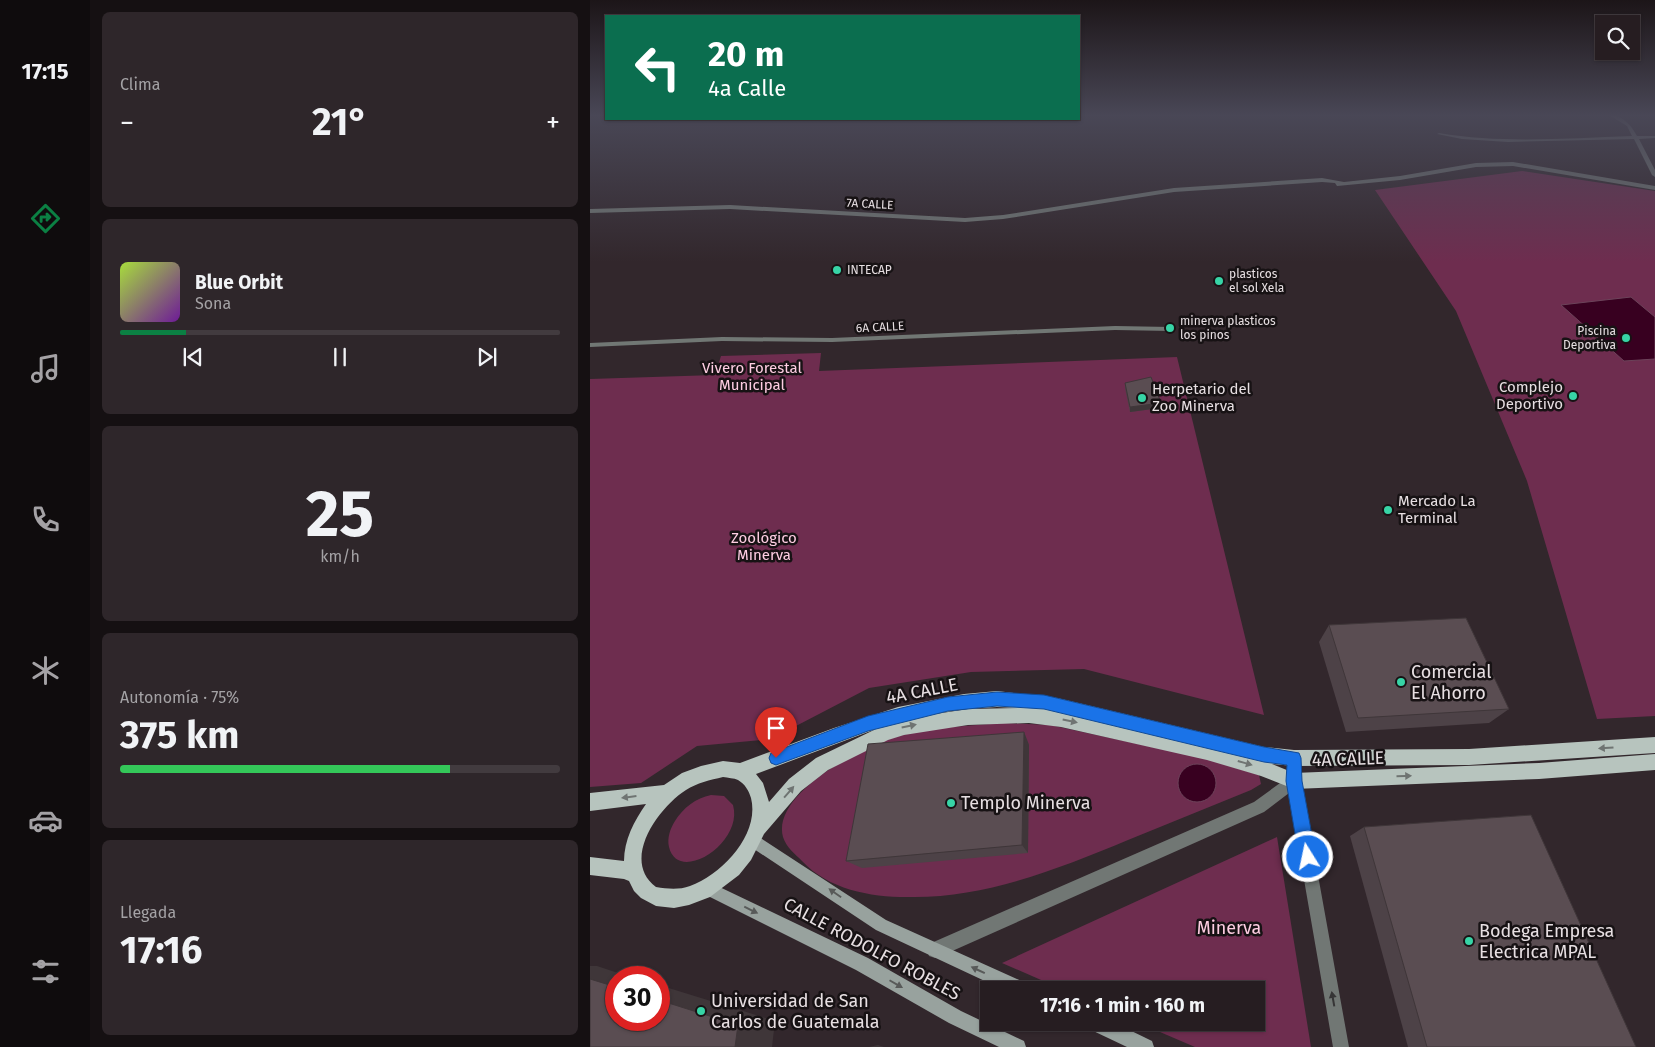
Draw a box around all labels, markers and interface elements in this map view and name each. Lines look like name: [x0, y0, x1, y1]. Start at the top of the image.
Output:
map controls: [1595, 15, 1640, 60]
button: search: [1595, 15, 1640, 60]
text: 20 m: [708, 33, 784, 75]
icon: left: [625, 35, 690, 100]
text: 17:15: [21, 58, 69, 85]
text: Clima: [120, 75, 160, 94]
text: 4a Calle: [708, 75, 786, 102]
text: 21°: [312, 99, 368, 145]
text: −: [120, 106, 134, 139]
text: +: [546, 106, 560, 139]
street label: 7A CALLE: [846, 196, 894, 212]
icon: directions: [28, 201, 63, 236]
place label: INTECAP: [847, 263, 892, 277]
marker: INTECAP: [831, 264, 843, 276]
place label: plasticos el sol Xela: [1229, 267, 1284, 295]
text: Blue Orbit: [195, 271, 283, 294]
marker: plasticos el sol Xela: [1213, 275, 1225, 287]
text: Sona: [195, 294, 231, 313]
place label: minerva plasticos los pinos: [1180, 314, 1276, 342]
street label: 6A CALLE: [855, 319, 905, 335]
marker: minerva plasticos los pinos: [1164, 322, 1176, 334]
place label: Piscina Deportiva: [1563, 324, 1616, 352]
marker: Piscina Deportiva: [1620, 332, 1632, 344]
icon: previous: [179, 343, 207, 371]
icon: pause: [326, 343, 354, 371]
icon: next: [473, 343, 501, 371]
icon: music: [28, 351, 63, 386]
park label: Vivero Forestal Municipal: [702, 359, 803, 394]
place label: Complejo Deportivo: [1496, 378, 1563, 413]
place label: Herpetario del Zoo Minerva: [1152, 380, 1252, 415]
marker: Complejo Deportivo: [1567, 390, 1579, 402]
marker: Herpetario del Zoo Minerva: [1136, 392, 1148, 404]
text: 25: [306, 475, 374, 553]
place label: Mercado La Terminal: [1398, 492, 1476, 527]
icon: phone: [28, 502, 63, 537]
marker: Mercado La Terminal: [1382, 504, 1394, 516]
park label: Zoológico Minerva: [731, 529, 797, 564]
text: km/h: [320, 547, 360, 566]
icon: climate: [28, 653, 63, 688]
place label: Comercial El Ahorro: [1411, 661, 1491, 704]
street label: 4A CALLE: [884, 673, 960, 709]
marker: Comercial El Ahorro: [1395, 676, 1407, 688]
text: Autonomía · 75%: [120, 688, 239, 707]
pin: [755, 707, 797, 758]
text: 375 km: [120, 712, 239, 758]
icon: arrive: [762, 714, 790, 742]
one-way arrow: [1063, 717, 1078, 725]
one-way arrow: [902, 722, 918, 730]
one-way arrow: [1598, 745, 1614, 753]
street label: 4A CALLE: [1311, 747, 1385, 771]
one-way arrow: [1238, 760, 1253, 768]
one-way arrow: [1397, 772, 1413, 780]
one-way arrow: [783, 786, 794, 798]
place label: Templo Minerva: [961, 792, 1090, 814]
one-way arrow: [621, 794, 637, 802]
marker: Templo Minerva: [945, 797, 957, 809]
icon: car: [28, 803, 63, 838]
position arrow: [1281, 830, 1333, 882]
one-way arrow: [829, 888, 842, 898]
street label: CALLE RODOLFO ROBLES: [780, 893, 964, 1005]
text: Llegada: [120, 903, 176, 922]
one-way arrow: [744, 906, 758, 914]
park label: Minerva: [1197, 917, 1261, 939]
place label: Bodega Empresa Electrica MPAL: [1479, 920, 1614, 963]
text: 17:16: [120, 927, 202, 973]
marker: Bodega Empresa Electrica MPAL: [1463, 935, 1475, 947]
icon: filters: [28, 954, 63, 989]
one-way arrow: [971, 965, 985, 973]
speed limit sign: 30: [605, 966, 670, 1031]
one-way arrow: [889, 979, 903, 988]
place label: Universidad de San Carlos de Guatemala: [711, 990, 880, 1033]
one-way arrow: [1328, 991, 1336, 1007]
text: 17:16 · 1 min · 160 m: [1040, 994, 1205, 1017]
marker: Universidad de San Carlos de Guatemala: [695, 1005, 707, 1017]

